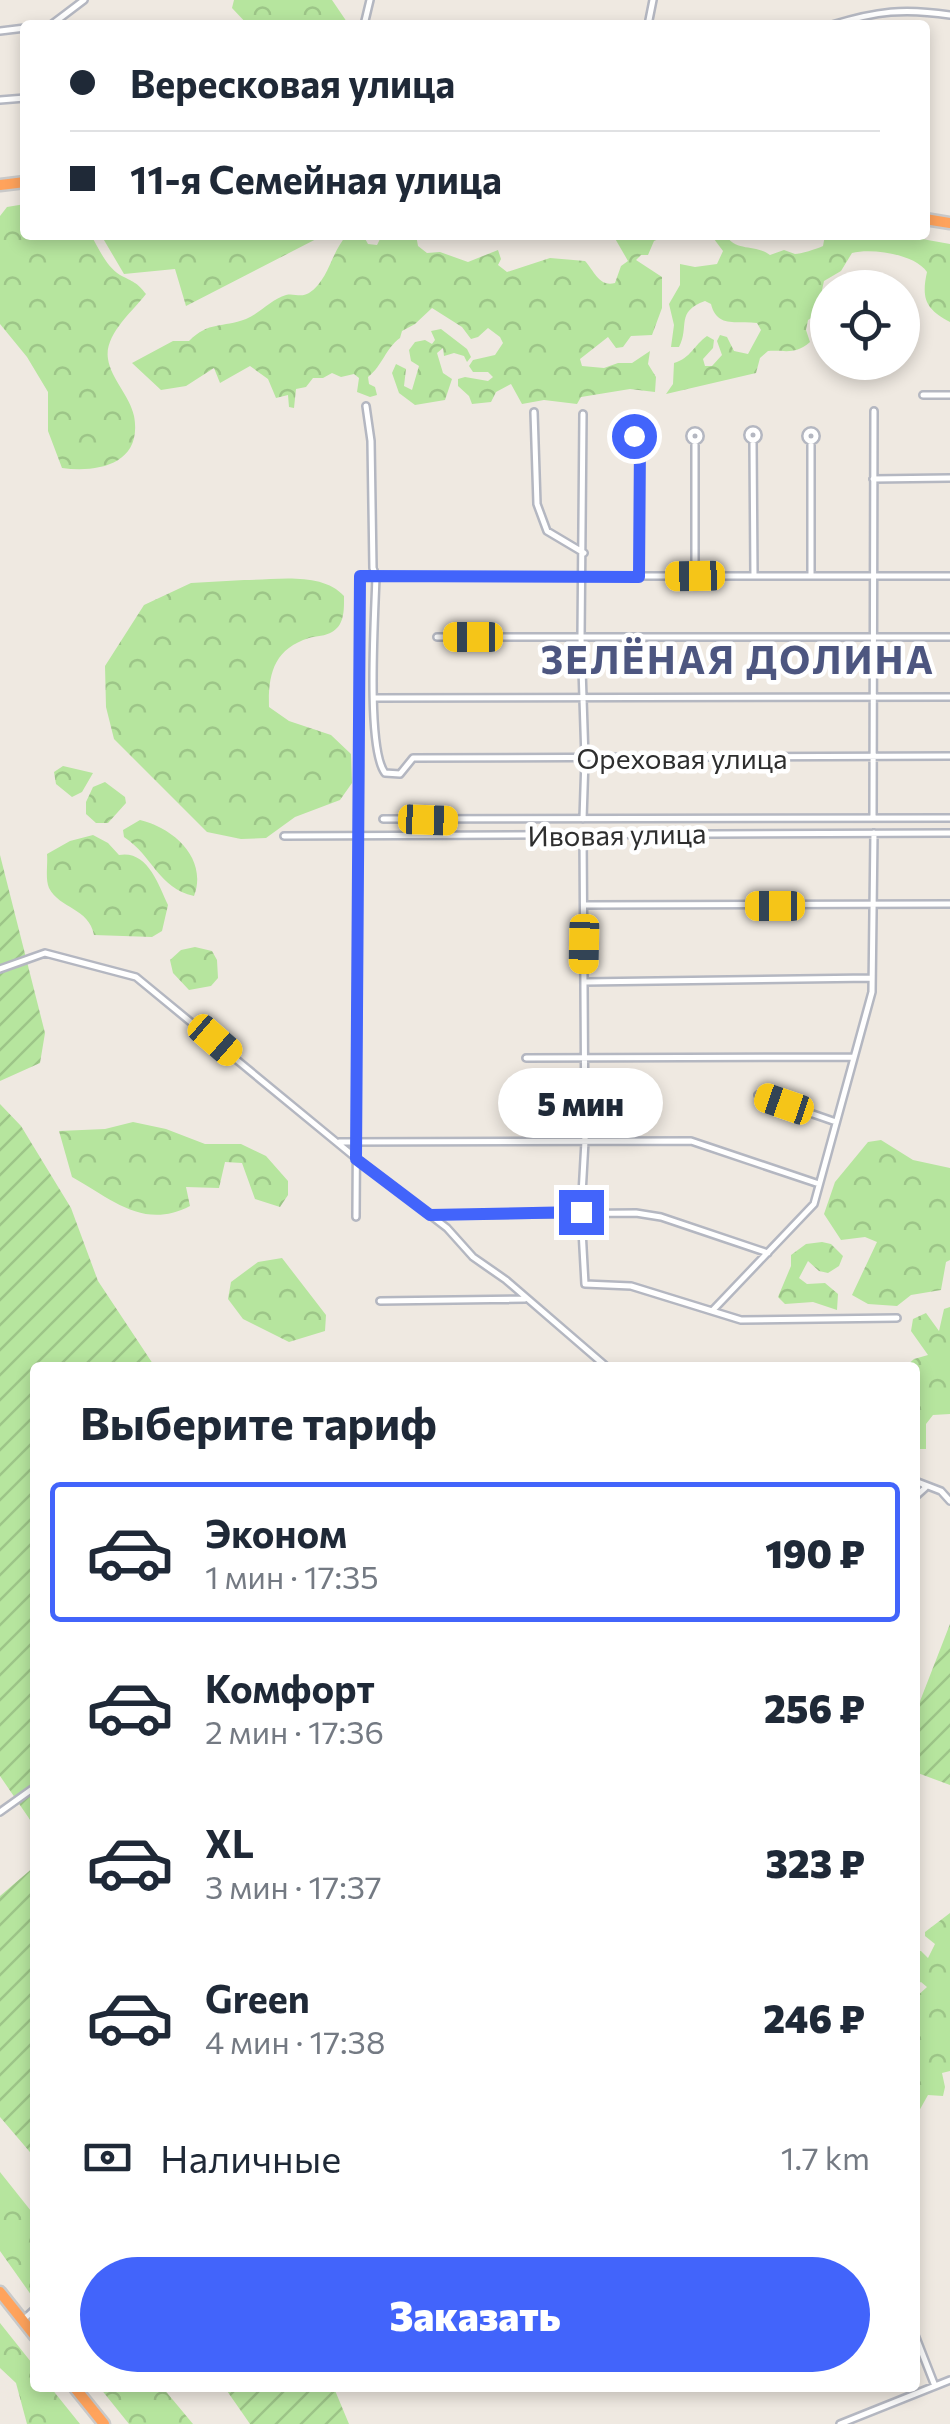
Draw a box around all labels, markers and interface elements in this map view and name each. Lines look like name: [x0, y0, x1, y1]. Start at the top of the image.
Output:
text: Вересковая улица: [130, 59, 455, 106]
text: 11-я Семейная улица: [130, 155, 502, 202]
map controls: [810, 270, 920, 380]
button: locate: [810, 270, 920, 380]
route start: [612, 414, 657, 459]
car: [665, 560, 725, 592]
car: [443, 622, 503, 652]
district label: ЗЕЛЁНАЯ ДОЛИНА: [540, 635, 936, 682]
street label: Ореховая улица: [576, 741, 788, 775]
car: [397, 804, 459, 836]
street label: Ивовая улица: [527, 815, 707, 853]
car: [745, 891, 805, 921]
car: [568, 914, 600, 974]
car: [183, 1009, 247, 1071]
callout: 5 мин: [498, 1067, 664, 1137]
car: [751, 1080, 817, 1128]
text: 5 мин: [537, 1083, 624, 1123]
route end: [559, 1190, 604, 1235]
text: Выберите тариф: [80, 1394, 437, 1449]
icon: car: [85, 1507, 175, 1597]
text: Эконом: [205, 1509, 347, 1556]
text: 190 ₽: [765, 1529, 865, 1576]
text: 1 мин · 17:35: [205, 1556, 379, 1596]
icon: car: [85, 1662, 175, 1752]
text: Комфорт: [205, 1664, 375, 1711]
text: 256 ₽: [764, 1684, 865, 1731]
text: 2 мин · 17:36: [205, 1711, 384, 1751]
icon: car: [85, 1817, 175, 1907]
text: XL: [205, 1819, 254, 1866]
text: 323 ₽: [766, 1839, 865, 1886]
text: 3 мин · 17:37: [205, 1866, 382, 1906]
icon: car: [85, 1972, 175, 2062]
text: Green: [205, 1974, 310, 2021]
text: 246 ₽: [763, 1994, 865, 2041]
text: 4 мин · 17:38: [205, 2021, 385, 2061]
icon: cash: [80, 2130, 135, 2185]
text: Наличные: [160, 2134, 341, 2181]
text: 1.7 km: [781, 2137, 870, 2177]
button: Заказать: [80, 2257, 870, 2372]

